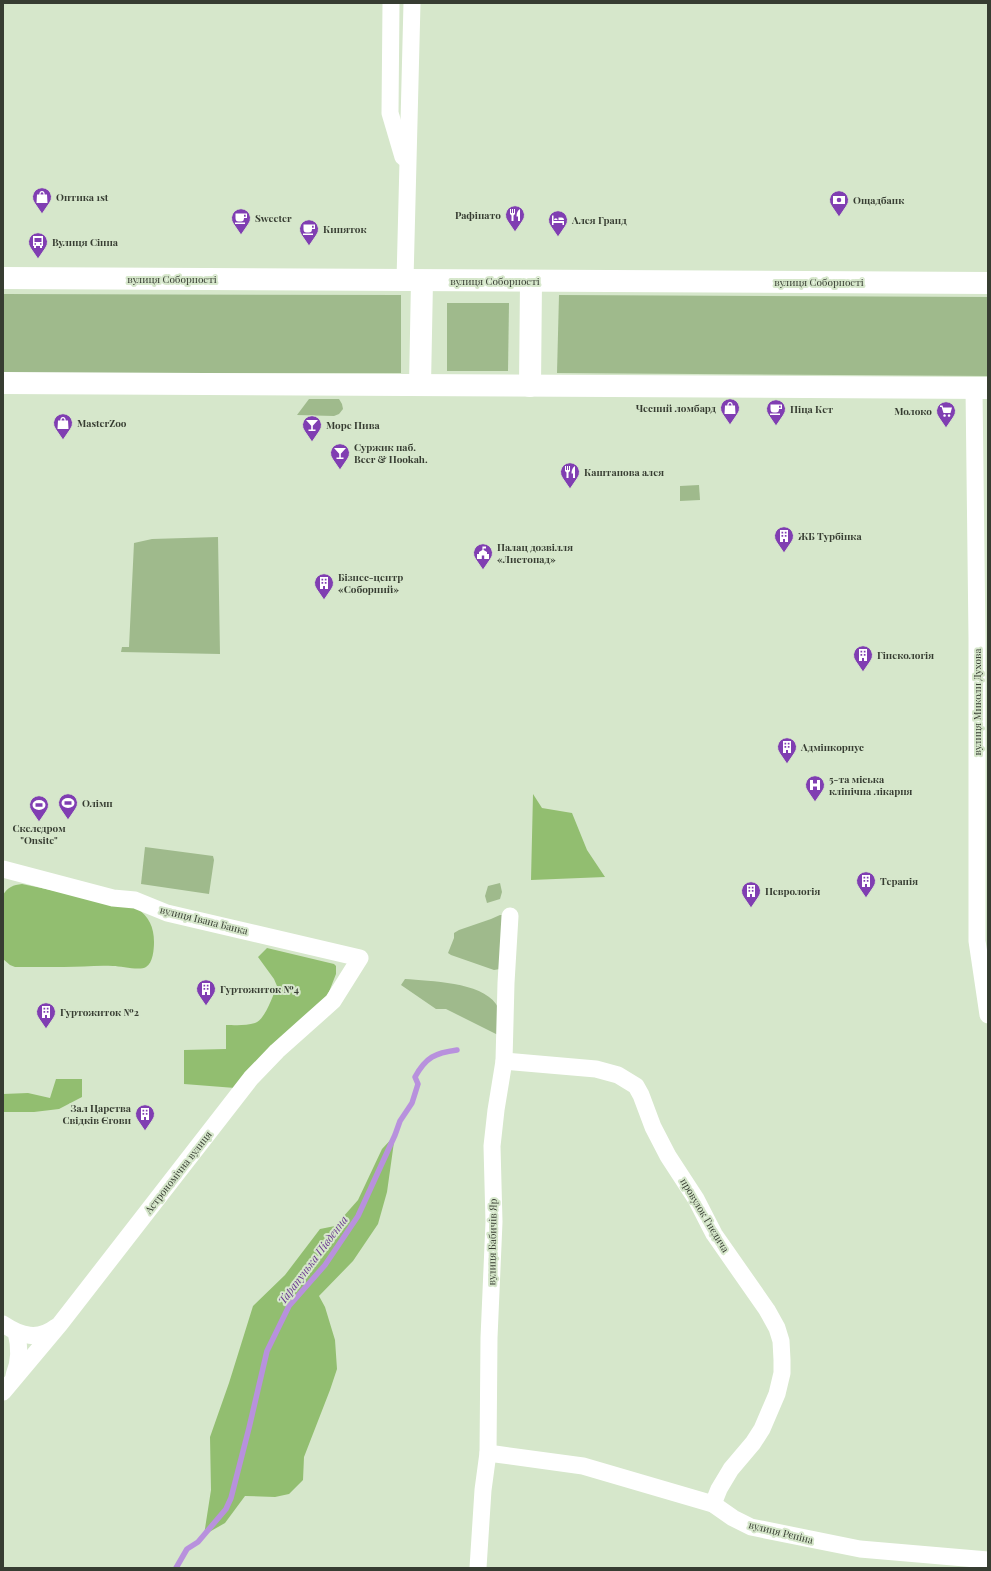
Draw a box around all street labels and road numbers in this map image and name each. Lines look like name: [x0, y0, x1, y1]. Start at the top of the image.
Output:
street label: вулиця Соборності: [127, 272, 217, 286]
street label: вулиця Соборності: [450, 274, 540, 288]
street label: вулиця Соборності: [774, 275, 864, 289]
street label: вулиця Миколи Духова: [970, 648, 984, 756]
street label: вулиця Івана Банка: [158, 902, 250, 938]
street label: Астрономічна вулиця: [141, 1127, 215, 1217]
street label: провулок Гнєдича: [677, 1175, 733, 1255]
street label: вулиця Бабичів Яр: [484, 1198, 500, 1286]
street label: вулиця Рєпіна: [747, 1517, 815, 1547]

